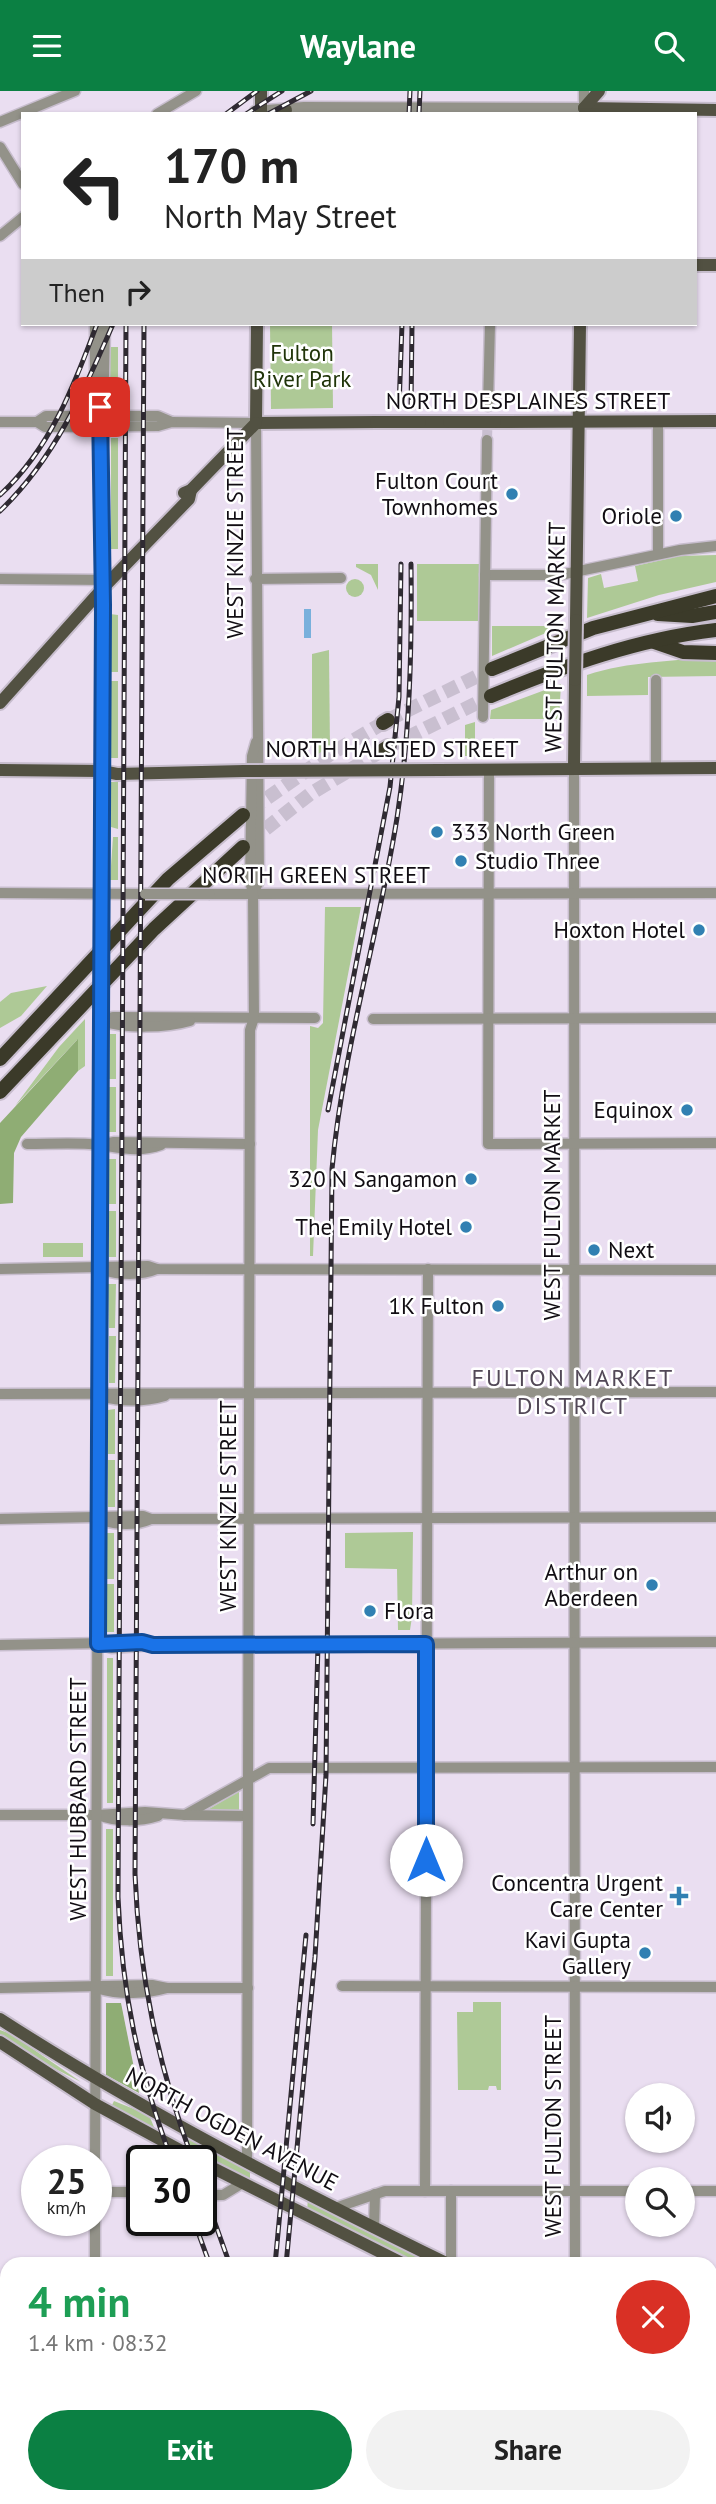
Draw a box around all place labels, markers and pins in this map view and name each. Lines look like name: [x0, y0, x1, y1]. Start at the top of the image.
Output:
pin: [70, 377, 130, 437]
place label: Fulton Court Townhomes: [375, 466, 498, 521]
marker: Fulton Court Townhomes: [504, 486, 520, 502]
place label: Oriole: [602, 501, 662, 530]
marker: Oriole: [668, 508, 684, 524]
place label: 333 North Green: [451, 817, 615, 846]
marker: 333 North Green: [429, 824, 445, 840]
place label: Studio Three: [475, 846, 600, 875]
marker: Studio Three: [453, 853, 469, 869]
place label: Hoxton Hotel: [554, 915, 685, 944]
marker: Hoxton Hotel: [691, 922, 707, 938]
place label: Equinox: [594, 1095, 673, 1124]
marker: Equinox: [679, 1102, 695, 1118]
place label: 320 N Sangamon: [288, 1164, 457, 1193]
marker: 320 N Sangamon: [463, 1171, 479, 1187]
place label: The Emily Hotel: [295, 1212, 452, 1241]
marker: The Emily Hotel: [458, 1219, 474, 1235]
place label: Next: [608, 1235, 654, 1264]
marker: Next: [586, 1242, 602, 1258]
place label: 1K Fulton: [389, 1291, 484, 1320]
marker: 1K Fulton: [490, 1298, 506, 1314]
place label: Arthur on Aberdeen: [544, 1557, 638, 1612]
marker: Arthur on Aberdeen: [644, 1577, 660, 1593]
place label: Flora: [384, 1596, 434, 1625]
marker: Flora: [362, 1603, 378, 1619]
place label: Concentra Urgent Care Center: [491, 1868, 663, 1923]
marker: Concentra Urgent Care Center: [669, 1886, 689, 1906]
place label: Kavi Gupta Gallery: [525, 1925, 631, 1980]
marker: Kavi Gupta Gallery: [637, 1945, 653, 1961]

